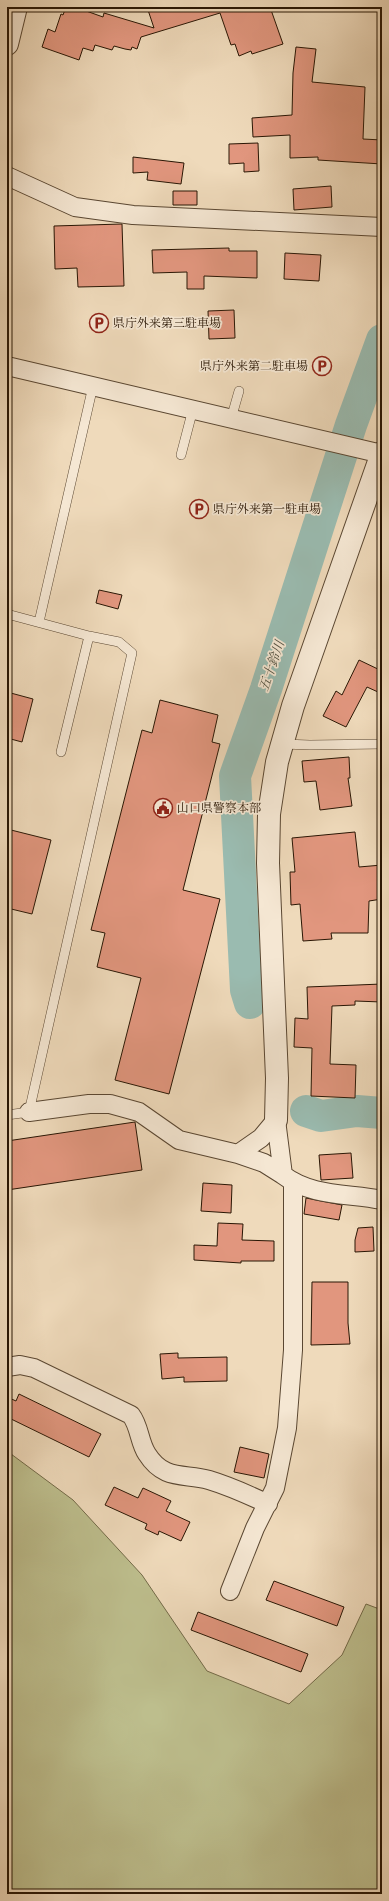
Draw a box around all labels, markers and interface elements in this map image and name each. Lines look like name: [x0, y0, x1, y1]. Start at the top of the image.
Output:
parking icon: 県庁外来第三駐車場: [88, 312, 110, 334]
place label: 県庁外来第三駐車場: [113, 316, 221, 330]
parking icon: 県庁外来第二駐車場: [311, 355, 333, 377]
place label: 県庁外来第二駐車場: [200, 359, 308, 373]
parking icon: 県庁外来第一駐車場: [188, 498, 210, 520]
place label: 県庁外来第一駐車場: [213, 502, 321, 516]
water label: 五十鈴川: [256, 637, 289, 693]
public building icon: 山口県警察本部: [152, 797, 174, 819]
place label: 山口県警察本部: [177, 801, 261, 815]

